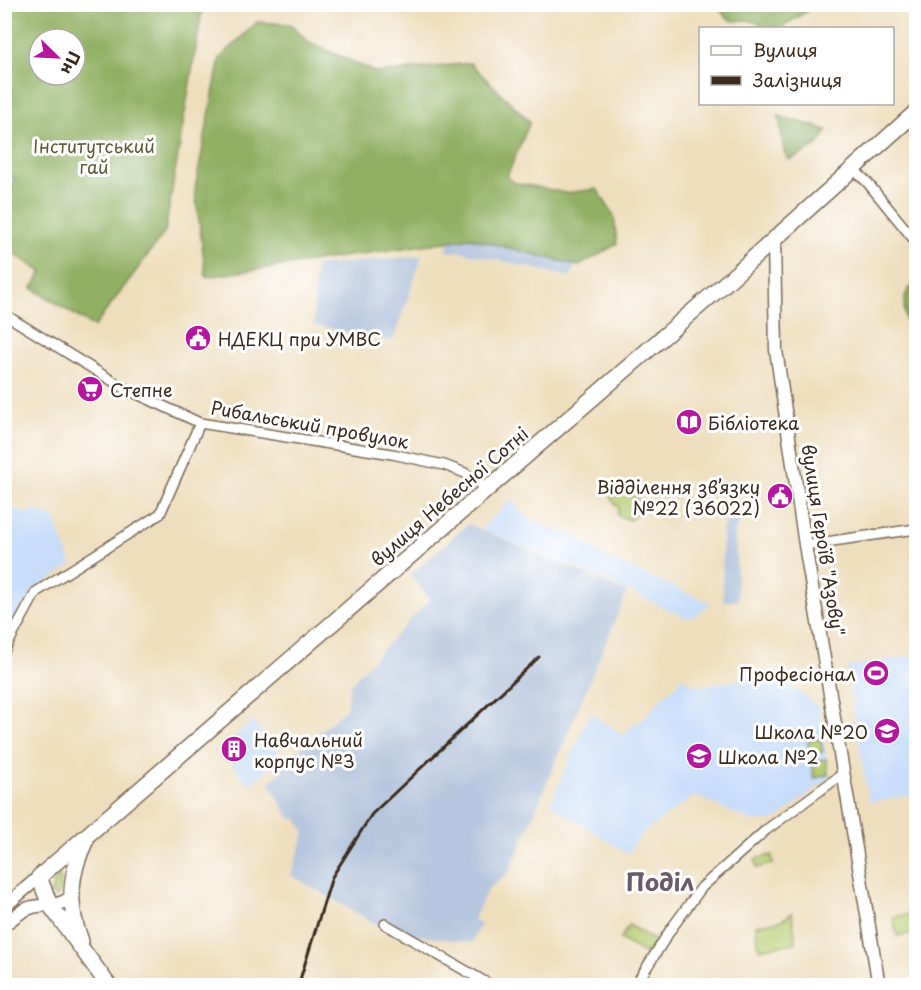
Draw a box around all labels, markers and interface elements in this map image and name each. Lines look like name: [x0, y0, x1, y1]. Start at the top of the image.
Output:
north arrow: [27, 27, 87, 87]
legend: [699, 27, 894, 105]
text: Вулиця: [753, 36, 818, 63]
text: Пн: [56, 48, 87, 79]
text: Залізниця: [752, 66, 842, 93]
park label: Інститутський гай: [33, 132, 155, 180]
public building icon: НДЕКЦ при УМВС: [183, 323, 213, 353]
place label: НДЕКЦ при УМВС: [218, 325, 381, 352]
supermarket icon: Степне: [75, 374, 105, 404]
place label: Степне: [110, 376, 173, 403]
street label: Рибальський провулок: [209, 393, 411, 455]
library icon: Бібліотека: [674, 407, 704, 437]
place label: Бібліотека: [708, 409, 800, 436]
street label: вулиця Небесної Сотні: [364, 420, 534, 572]
street label: вулиця Героїв "Азову": [796, 442, 852, 638]
place label: Відділення зв’язку №22 (36022): [596, 473, 760, 521]
public building icon: Відділення зв’язку №22 (36022): [765, 481, 795, 511]
sports icon: Професіонал: [861, 658, 891, 688]
place label: Професіонал: [739, 660, 856, 687]
school or university icon: Школа №20: [872, 716, 902, 746]
place label: Школа №20: [754, 718, 868, 745]
place label: Навчальний корпус №3: [254, 726, 363, 774]
building icon: Навчальний корпус №3: [219, 734, 249, 764]
school or university icon: Школа №2: [684, 741, 714, 771]
place label: Школа №2: [718, 743, 819, 770]
district label: Поділ: [626, 863, 694, 899]

